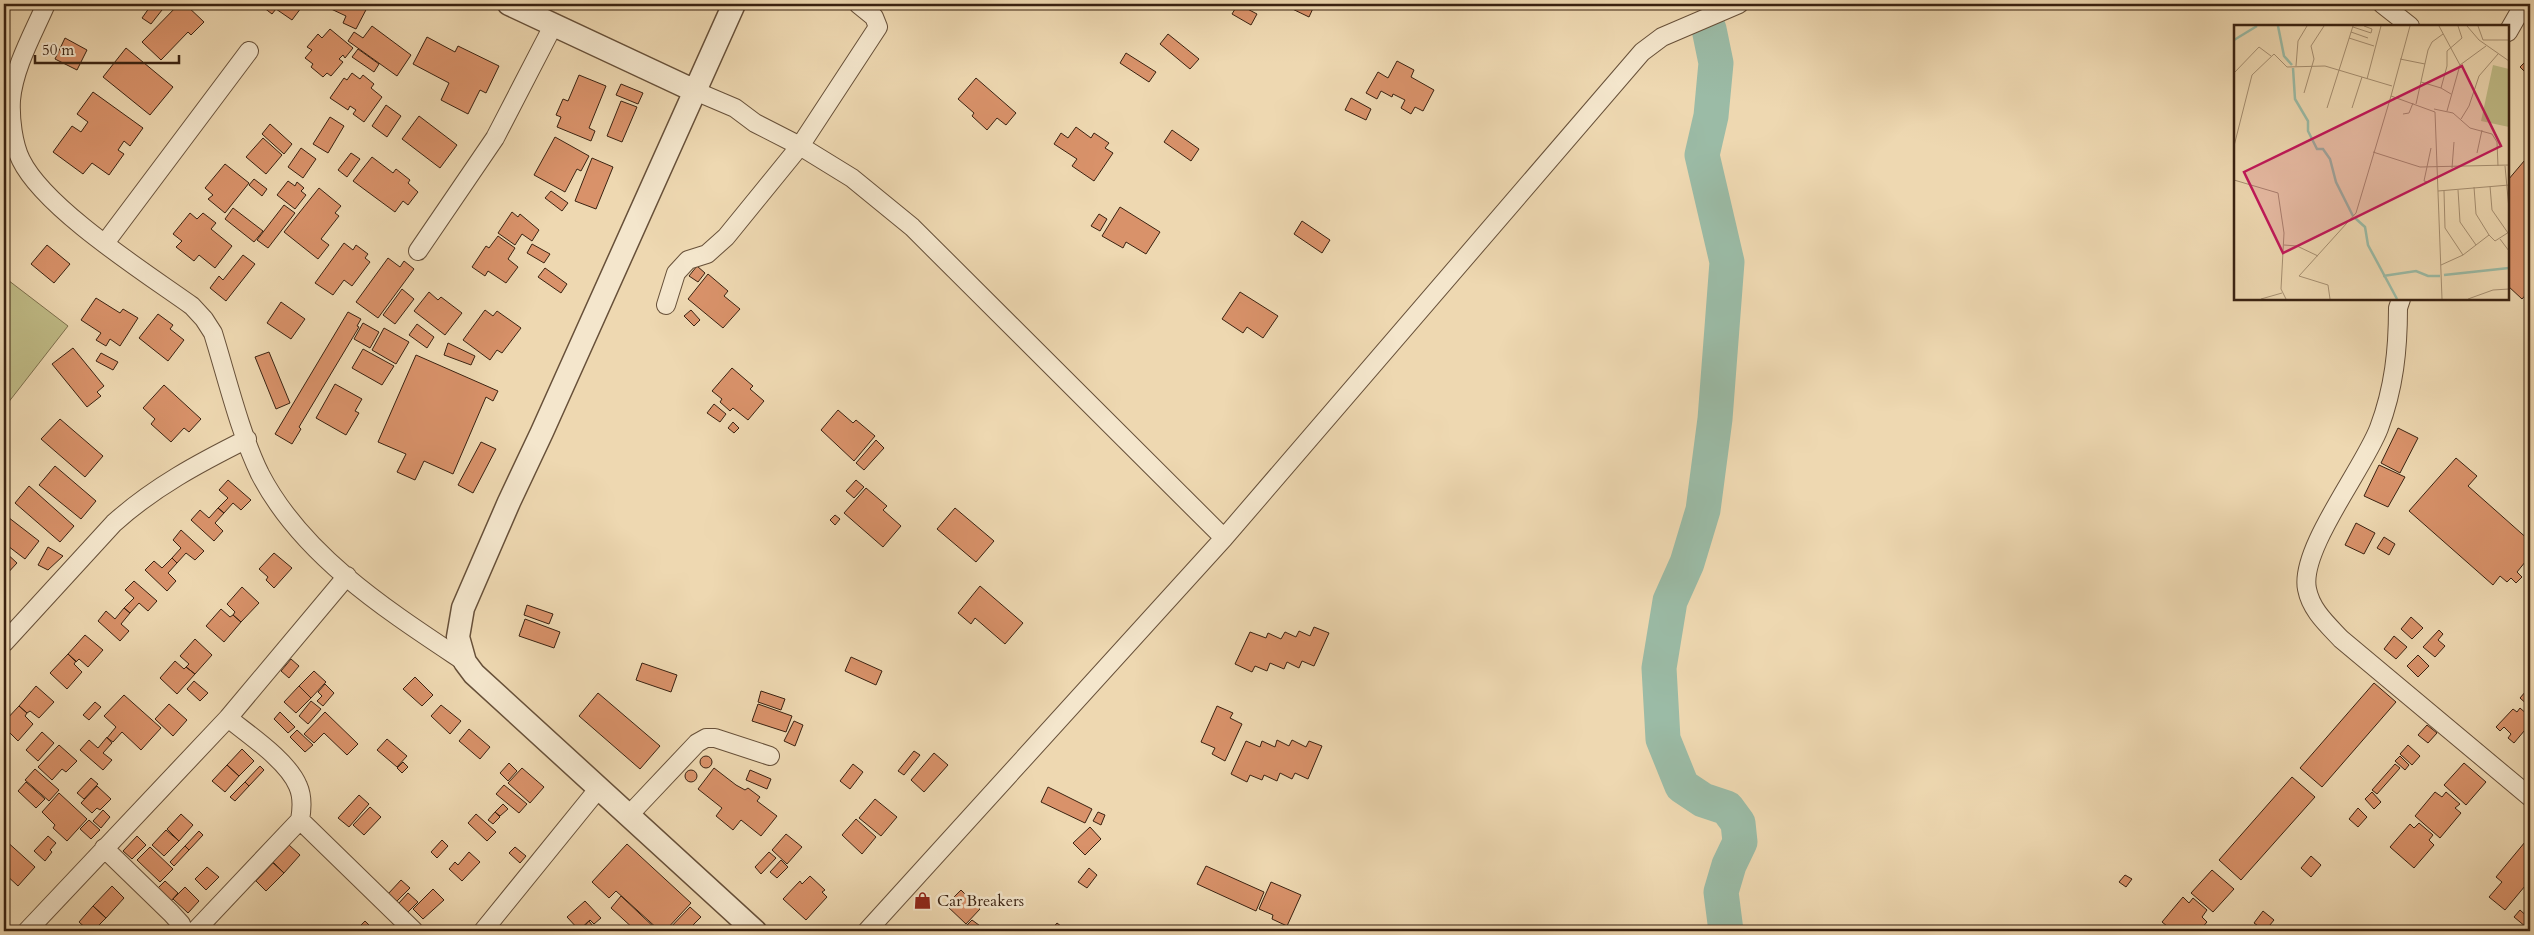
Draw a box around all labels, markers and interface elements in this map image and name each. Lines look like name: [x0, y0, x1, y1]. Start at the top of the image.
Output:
inset map: [2234, 25, 2509, 300]
scale bar: [35, 32, 179, 64]
text: 50 m: [42, 40, 74, 60]
place label: Car Breakers: [937, 890, 1024, 912]
shop icon: Car Breakers: [913, 891, 933, 911]

